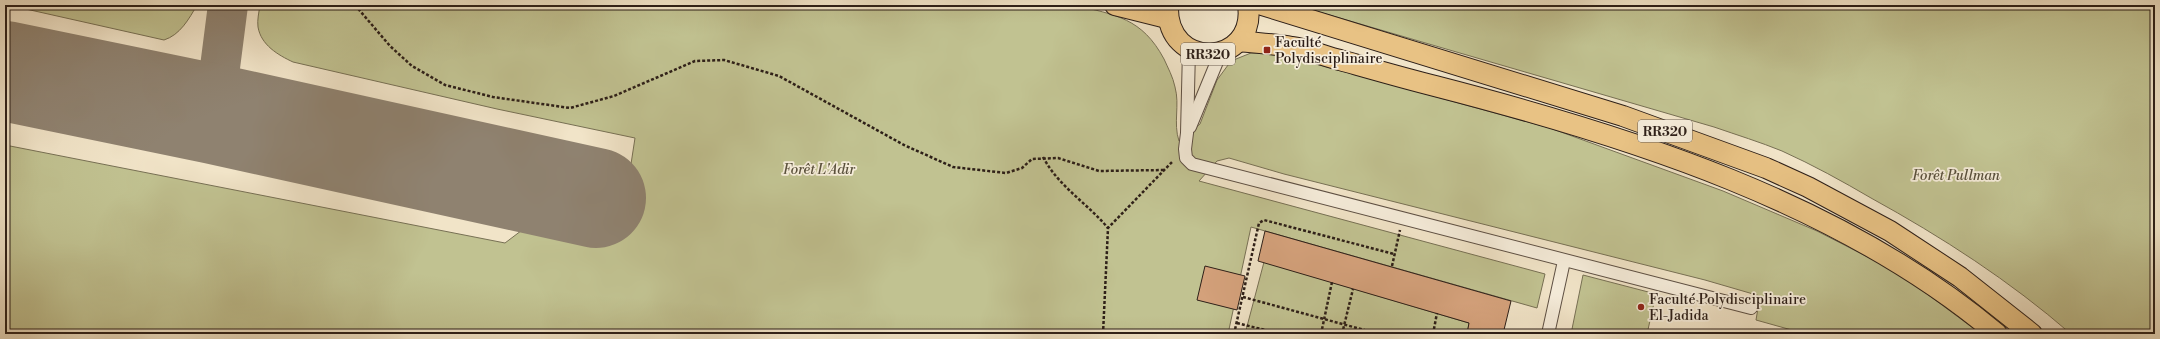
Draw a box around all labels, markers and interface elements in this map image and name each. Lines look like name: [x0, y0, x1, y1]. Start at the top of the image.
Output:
place label: Faculté Polydisciplinaire: [1275, 34, 1383, 68]
road number: RR320: [1181, 43, 1235, 65]
marker: Faculté Polydisciplinaire: [1262, 45, 1272, 55]
road number: RR320: [1638, 120, 1692, 142]
park label: Forêt L'Adir: [783, 161, 856, 179]
park label: Forêt Pullman: [1912, 167, 2000, 185]
place label: Faculté Polydisciplinaire El-Jadida: [1649, 291, 1806, 325]
marker: Faculté Polydisciplinaire El-Jadida: [1636, 302, 1646, 312]

